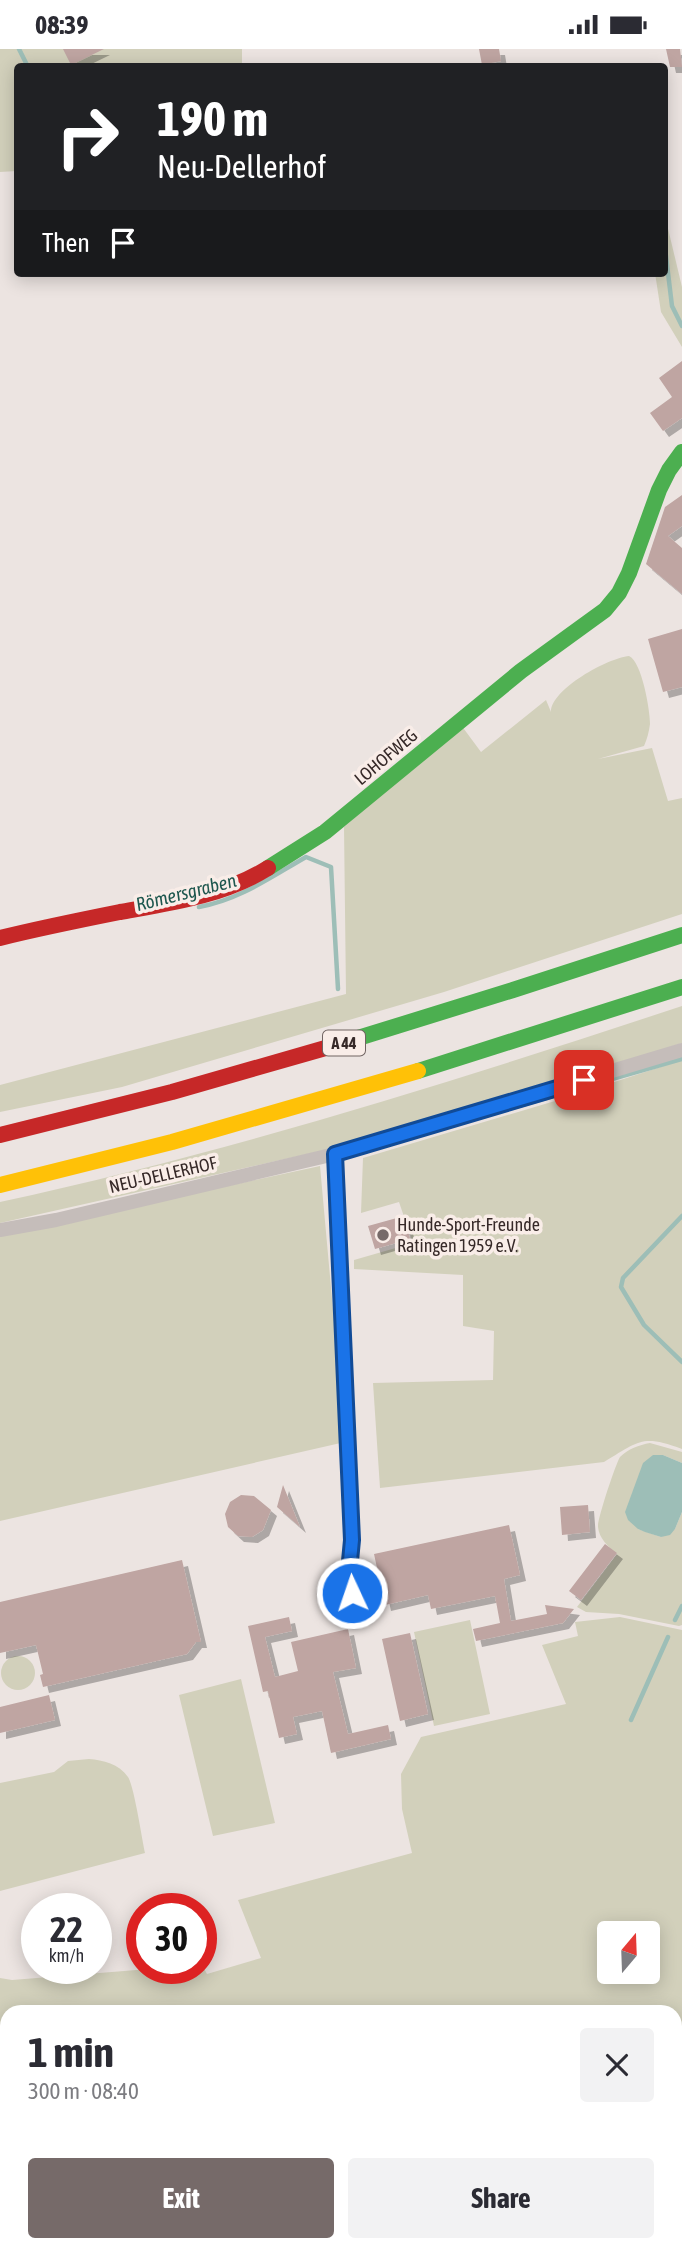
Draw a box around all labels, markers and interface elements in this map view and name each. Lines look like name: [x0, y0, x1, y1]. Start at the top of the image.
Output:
text: 08:39: [35, 10, 89, 40]
text: 190 m: [157, 90, 268, 146]
icon: right: [42, 91, 133, 182]
text: Neu-Dellerhof: [157, 148, 326, 185]
icon: arrive: [104, 224, 142, 262]
text: Then: [42, 228, 90, 258]
street label: LOHOFWEG: [350, 724, 421, 789]
water label: Römersgraben: [134, 869, 238, 915]
road number: A 44: [323, 1031, 365, 1055]
pin: [554, 1050, 614, 1110]
icon: arrive: [565, 1061, 603, 1099]
street label: NEU-DELLERHOF: [107, 1152, 220, 1197]
place label: Hunde-Sport-Freunde Ratingen 1959 e.V.: [397, 1214, 540, 1256]
marker: Hunde-Sport-Freunde Ratingen 1959 e.V.: [375, 1227, 391, 1243]
position arrow: [315, 1556, 389, 1630]
speed limit sign: 30: [126, 1893, 217, 1984]
text: 22: [50, 1909, 83, 1949]
north arrow: [597, 1921, 660, 1985]
map controls: [597, 1921, 660, 1984]
text: km/h: [49, 1945, 84, 1966]
text: 1 min: [28, 2028, 114, 2076]
button: close: [580, 2028, 654, 2102]
text: 300 m · 08:40: [28, 2078, 139, 2104]
button: Exit: [28, 2158, 334, 2238]
button: Share: [348, 2158, 654, 2238]

